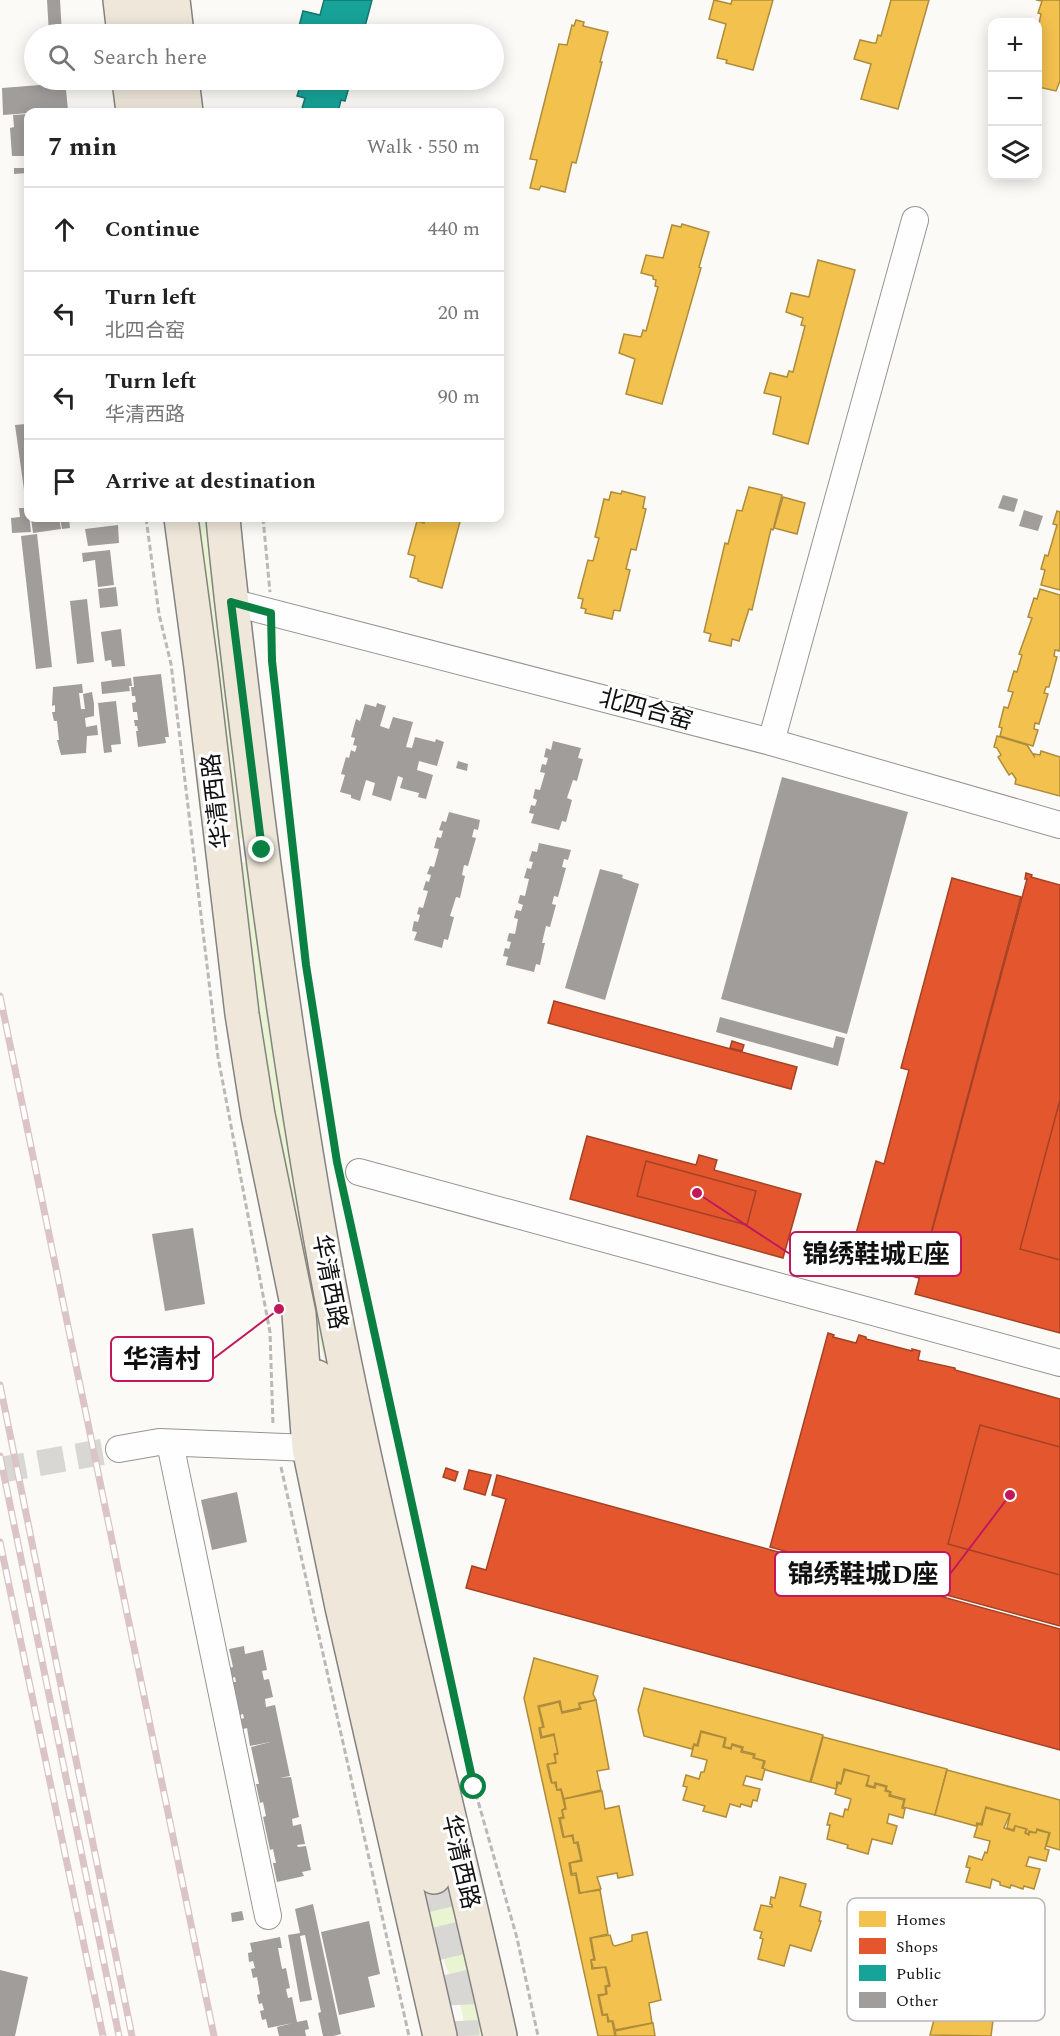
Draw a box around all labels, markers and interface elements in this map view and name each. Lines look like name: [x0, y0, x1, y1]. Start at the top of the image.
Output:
map controls: [988, 18, 1042, 180]
button: +: [988, 18, 1042, 72]
search box: [24, 24, 504, 90]
icon: search: [45, 41, 78, 74]
text: Search here: [93, 41, 207, 74]
button: −: [988, 72, 1042, 126]
button: layers: [988, 126, 1042, 180]
text: 7 min: [48, 127, 117, 167]
text: Walk · 550 m: [367, 132, 480, 162]
icon: ahead: [48, 213, 81, 246]
text: Continue: [105, 213, 200, 246]
text: 440 m: [428, 214, 480, 244]
text: Turn left: [105, 281, 197, 314]
icon: left: [48, 297, 81, 330]
text: 20 m: [438, 298, 480, 328]
text: 北四合窑: [105, 316, 185, 346]
text: Turn left: [105, 365, 197, 398]
icon: left: [48, 381, 81, 414]
text: 90 m: [438, 382, 480, 412]
text: 华清西路: [105, 400, 185, 430]
icon: arrive: [48, 465, 81, 498]
text: Arrive at destination: [105, 465, 316, 498]
street label: 北四合窑: [595, 680, 697, 740]
street label: 华清西路: [193, 751, 241, 851]
route end: [248, 836, 274, 862]
street label: 华清西路: [302, 1231, 356, 1333]
callout: 锦绣鞋城E座: [790, 1232, 961, 1276]
text: 锦绣鞋城E座: [802, 1235, 950, 1275]
callout: 华清村: [111, 1337, 213, 1381]
text: 华清村: [123, 1340, 201, 1380]
callout: 锦绣鞋城D座: [775, 1552, 950, 1596]
text: 锦绣鞋城D座: [788, 1555, 938, 1595]
route start: [460, 1773, 486, 1799]
street label: 华清西路: [432, 1811, 488, 1913]
legend: [847, 1898, 1045, 2021]
text: Homes: [896, 1908, 946, 1932]
text: Shops: [896, 1935, 938, 1959]
text: Public: [896, 1962, 942, 1986]
text: Other: [896, 1989, 938, 2013]

